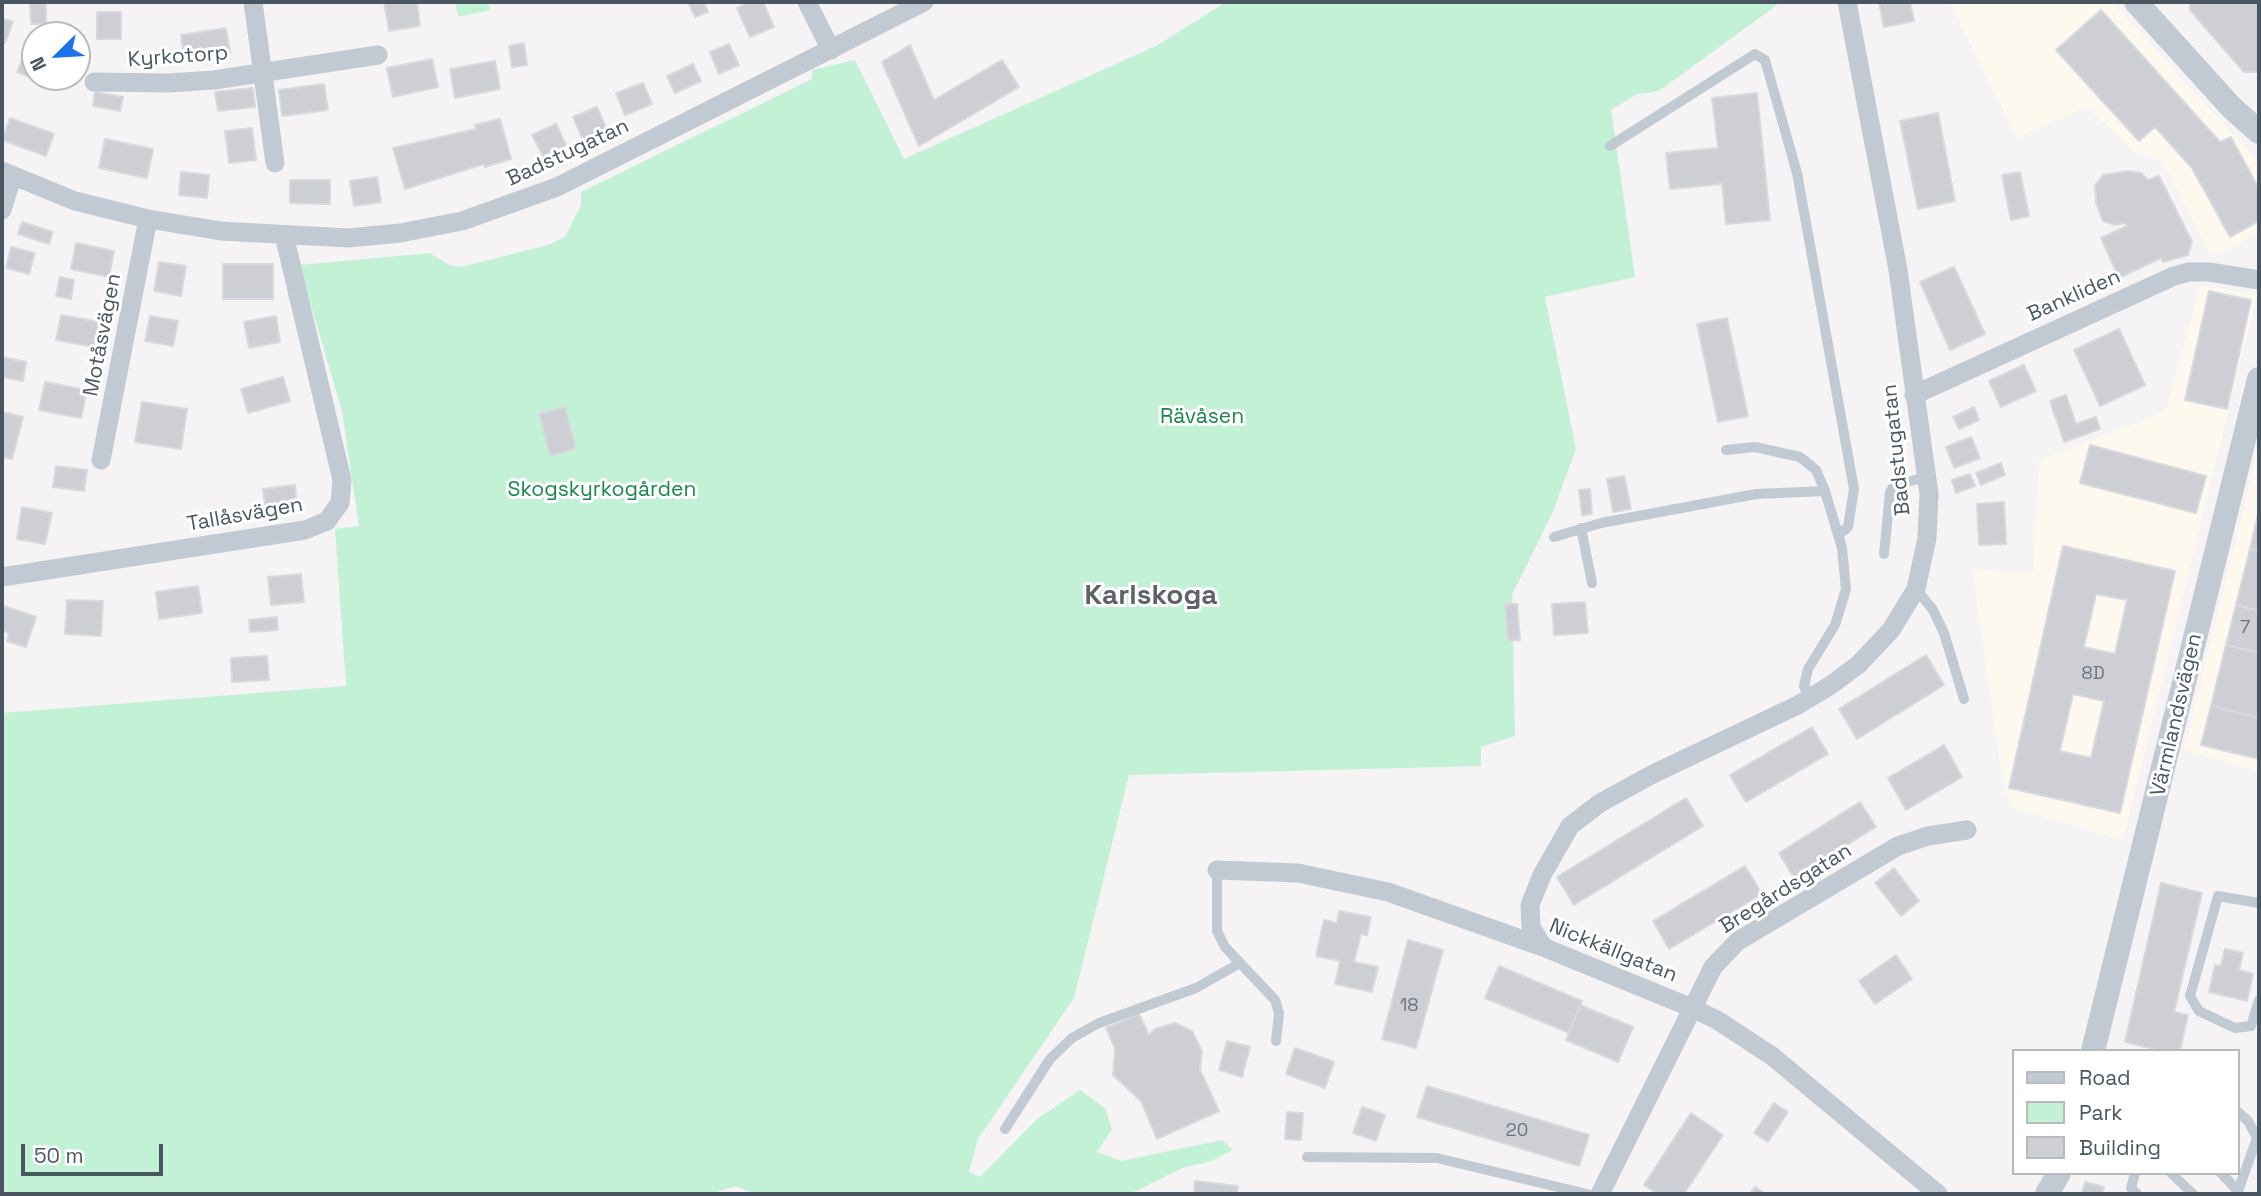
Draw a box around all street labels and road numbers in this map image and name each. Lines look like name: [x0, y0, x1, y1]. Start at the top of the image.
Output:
street label: Kyrkotorp: [127, 41, 229, 73]
street label: Badstugatan: [503, 114, 633, 192]
street label: Bankliden: [2024, 264, 2124, 328]
street label: Motåsvägen: [79, 271, 127, 399]
street label: Badstugatan: [1878, 383, 1916, 517]
street label: Tallåsvägen: [185, 492, 305, 538]
street label: Värmlandsvägen: [2146, 631, 2208, 799]
street label: Bregårdsgatan: [1715, 838, 1857, 940]
street label: Nickkällgatan: [1545, 914, 1681, 988]

